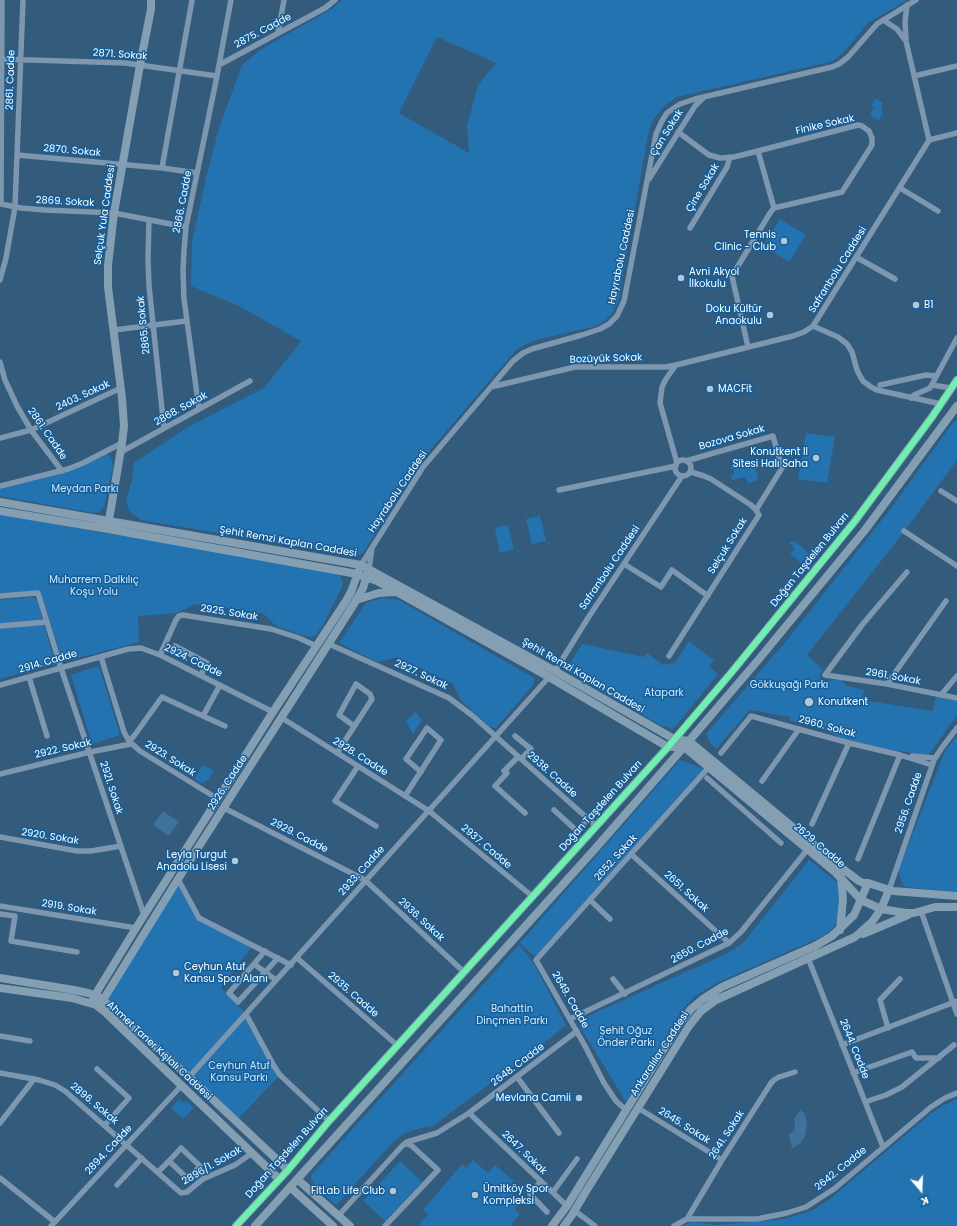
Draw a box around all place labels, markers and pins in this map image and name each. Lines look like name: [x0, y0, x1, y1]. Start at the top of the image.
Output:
place label: Tennis Clinic - Club: [714, 229, 776, 252]
marker: Tennis Clinic - Club: [779, 236, 789, 246]
place label: Avni Akyol İlkokulu: [689, 266, 739, 290]
marker: Avni Akyol İlkokulu: [676, 273, 686, 283]
place label: B1: [924, 299, 933, 311]
marker: B1: [911, 300, 921, 310]
place label: Doku Kültür Anaokulu: [706, 303, 762, 326]
marker: Doku Kültür Anaokulu: [765, 310, 775, 320]
place label: MACFit: [718, 383, 752, 395]
marker: MACFit: [705, 384, 715, 394]
place label: Konutkent II Sitesi Halı Saha: [732, 446, 808, 470]
marker: Konutkent II Sitesi Halı Saha: [811, 453, 821, 463]
marker: Konutkent: [803, 696, 815, 708]
place label: Konutkent: [818, 696, 868, 708]
place label: Leyla Turgut Anadolu Lisesi: [157, 849, 227, 872]
marker: Leyla Turgut Anadolu Lisesi: [230, 856, 240, 866]
place label: Ceyhun Atuf Kansu Spor Alanı: [184, 961, 268, 984]
marker: Ceyhun Atuf Kansu Spor Alanı: [171, 968, 181, 978]
place label: Mevlana Camii: [496, 1092, 571, 1104]
marker: Mevlana Camii: [574, 1093, 584, 1103]
place label: Ümitköy Spor Kompleksi: [483, 1183, 549, 1206]
place label: FitLab Life Club: [311, 1185, 385, 1197]
marker: FitLab Life Club: [388, 1186, 398, 1196]
marker: Ümitköy Spor Kompleksi: [470, 1190, 480, 1200]

